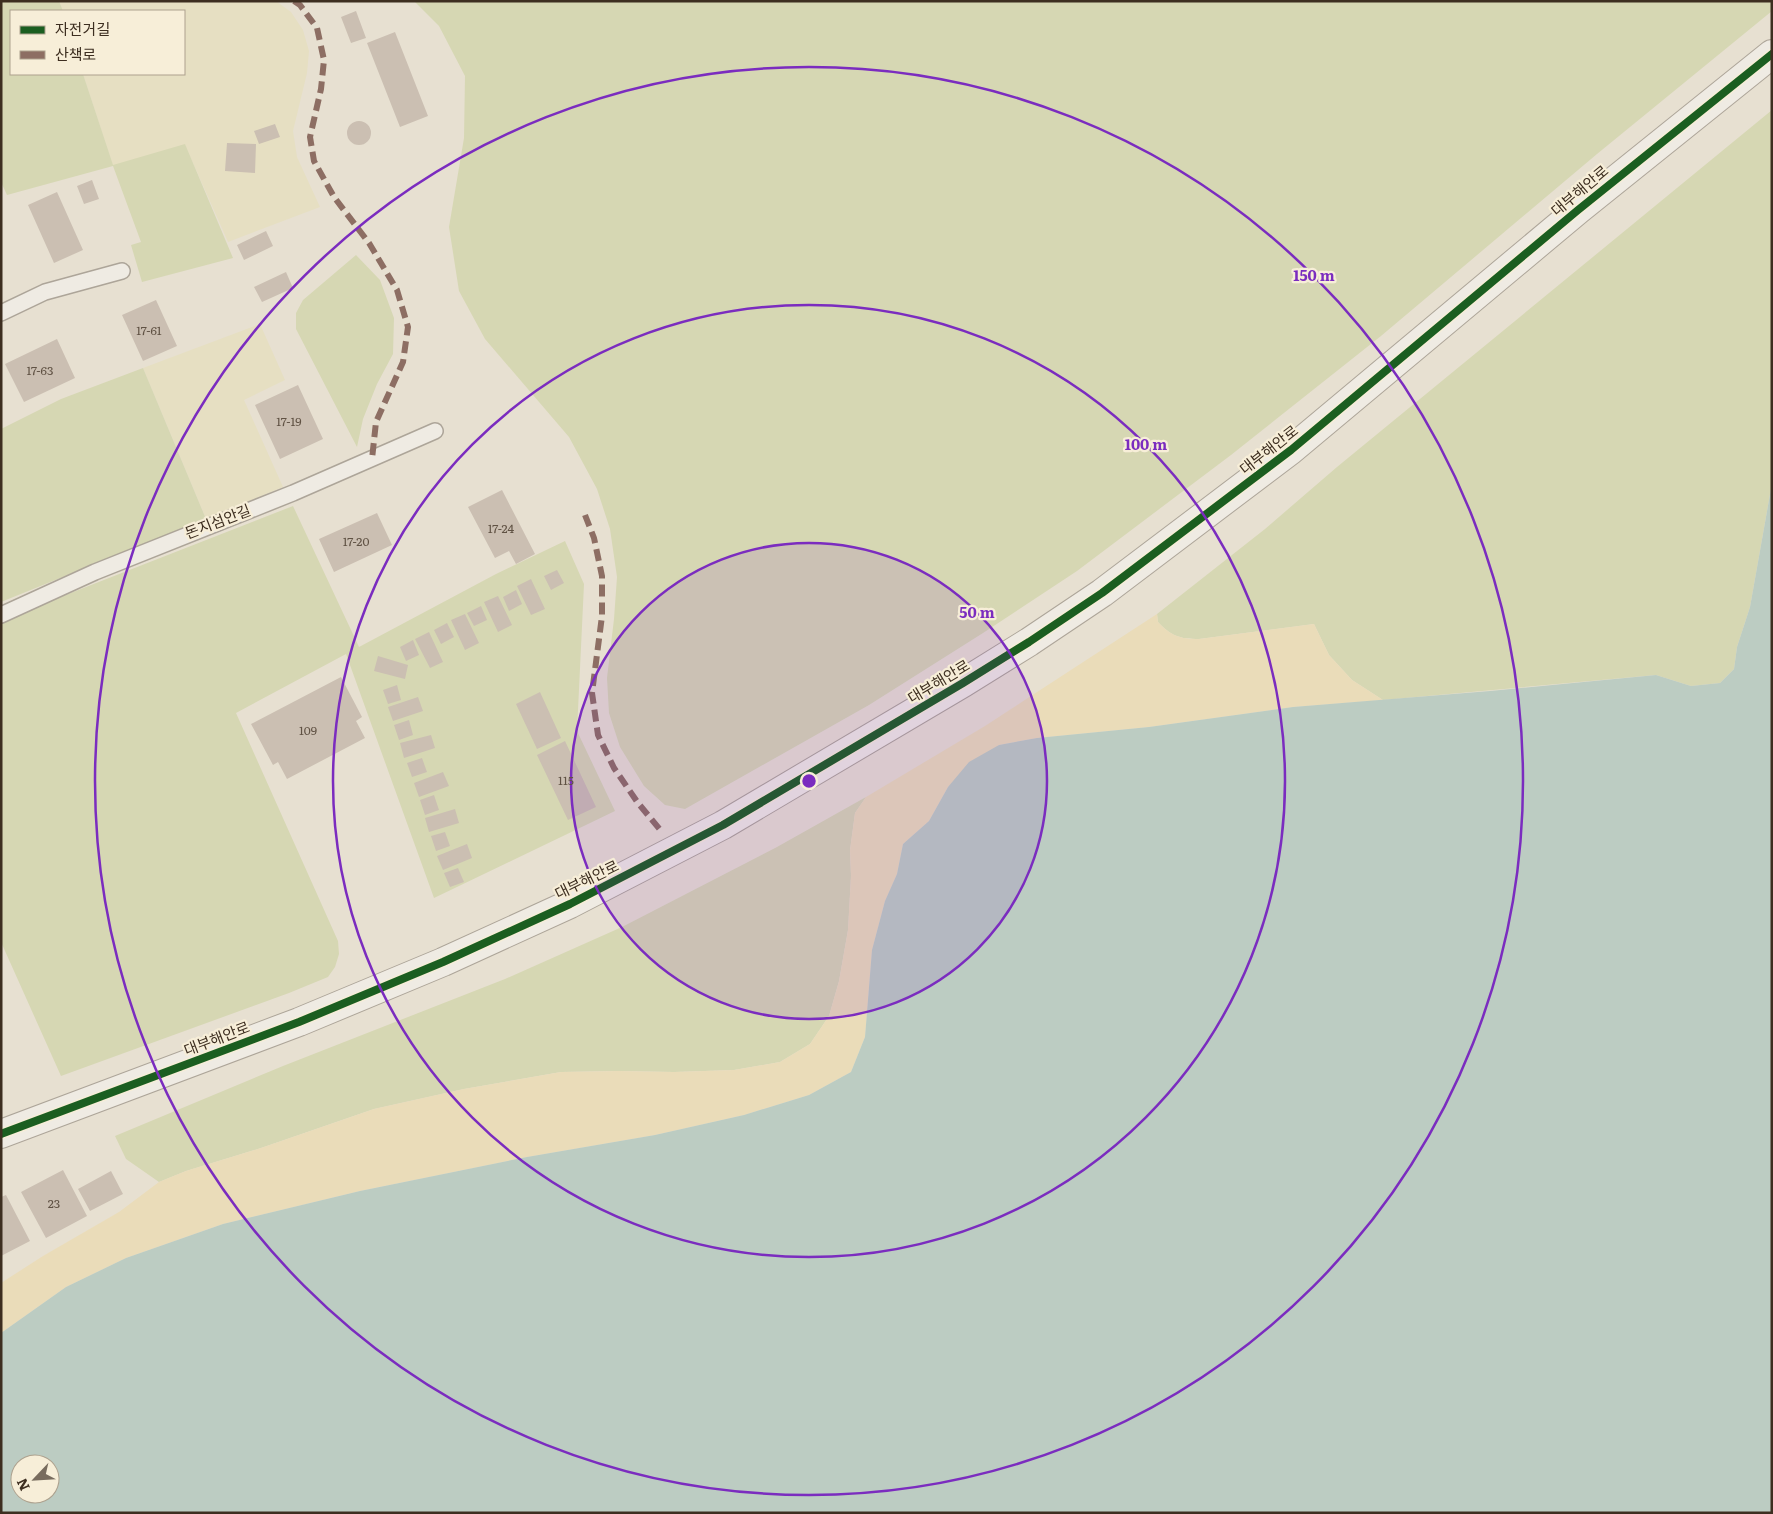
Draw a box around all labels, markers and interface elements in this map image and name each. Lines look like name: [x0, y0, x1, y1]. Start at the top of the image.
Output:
legend: [10, 10, 185, 75]
text: 자전거길: [55, 17, 110, 40]
text: 산책로: [55, 42, 96, 65]
street label: 대부해안로: [1545, 159, 1613, 221]
text: 150 m: [1293, 263, 1335, 286]
house number: 17-61: [136, 321, 162, 339]
house number: 17-63: [26, 361, 54, 379]
house number: 17-19: [276, 412, 302, 430]
street label: 대부해안로: [1234, 419, 1302, 479]
text: 100 m: [1125, 432, 1167, 455]
street label: 돈지섬안길: [181, 497, 254, 544]
house number: 17-24: [488, 519, 515, 537]
house number: 17-20: [343, 532, 369, 550]
text: 50 m: [959, 600, 995, 623]
street label: 대부해안로: [903, 653, 974, 708]
house number: 109: [299, 721, 317, 739]
house number: 115: [558, 771, 574, 789]
centre of rings: [800, 772, 818, 790]
street label: 대부해안로: [550, 853, 622, 904]
street label: 대부해안로: [180, 1014, 253, 1061]
house number: 23: [48, 1194, 60, 1212]
north arrow: [10, 1454, 60, 1504]
text: N: [11, 1475, 34, 1494]

